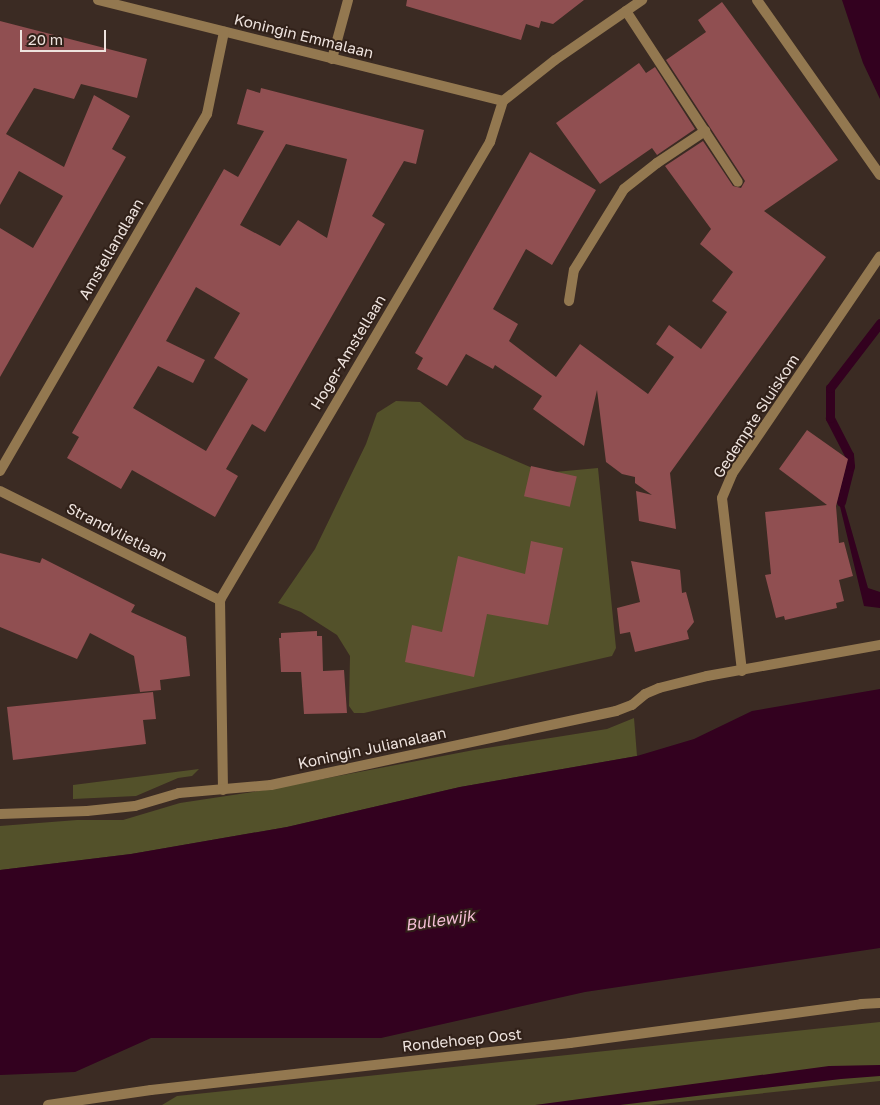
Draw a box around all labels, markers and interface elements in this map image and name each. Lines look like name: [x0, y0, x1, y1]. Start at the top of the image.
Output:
street label: Koningin Emmalaan: [232, 10, 376, 62]
scale bar: [22, 20, 109, 52]
text: 20 m: [28, 30, 63, 48]
street label: Amstellandlaan: [75, 195, 147, 303]
street label: Hoger-Amstellaan: [307, 291, 389, 413]
street label: Gedempte Sluiskom: [709, 351, 803, 481]
street label: Strandvlietlaan: [64, 499, 170, 565]
street label: Koningin Julianalaan: [296, 723, 448, 773]
water label: Bullewijk: [404, 906, 476, 934]
street label: Rondehoep Oost: [401, 1025, 523, 1055]

